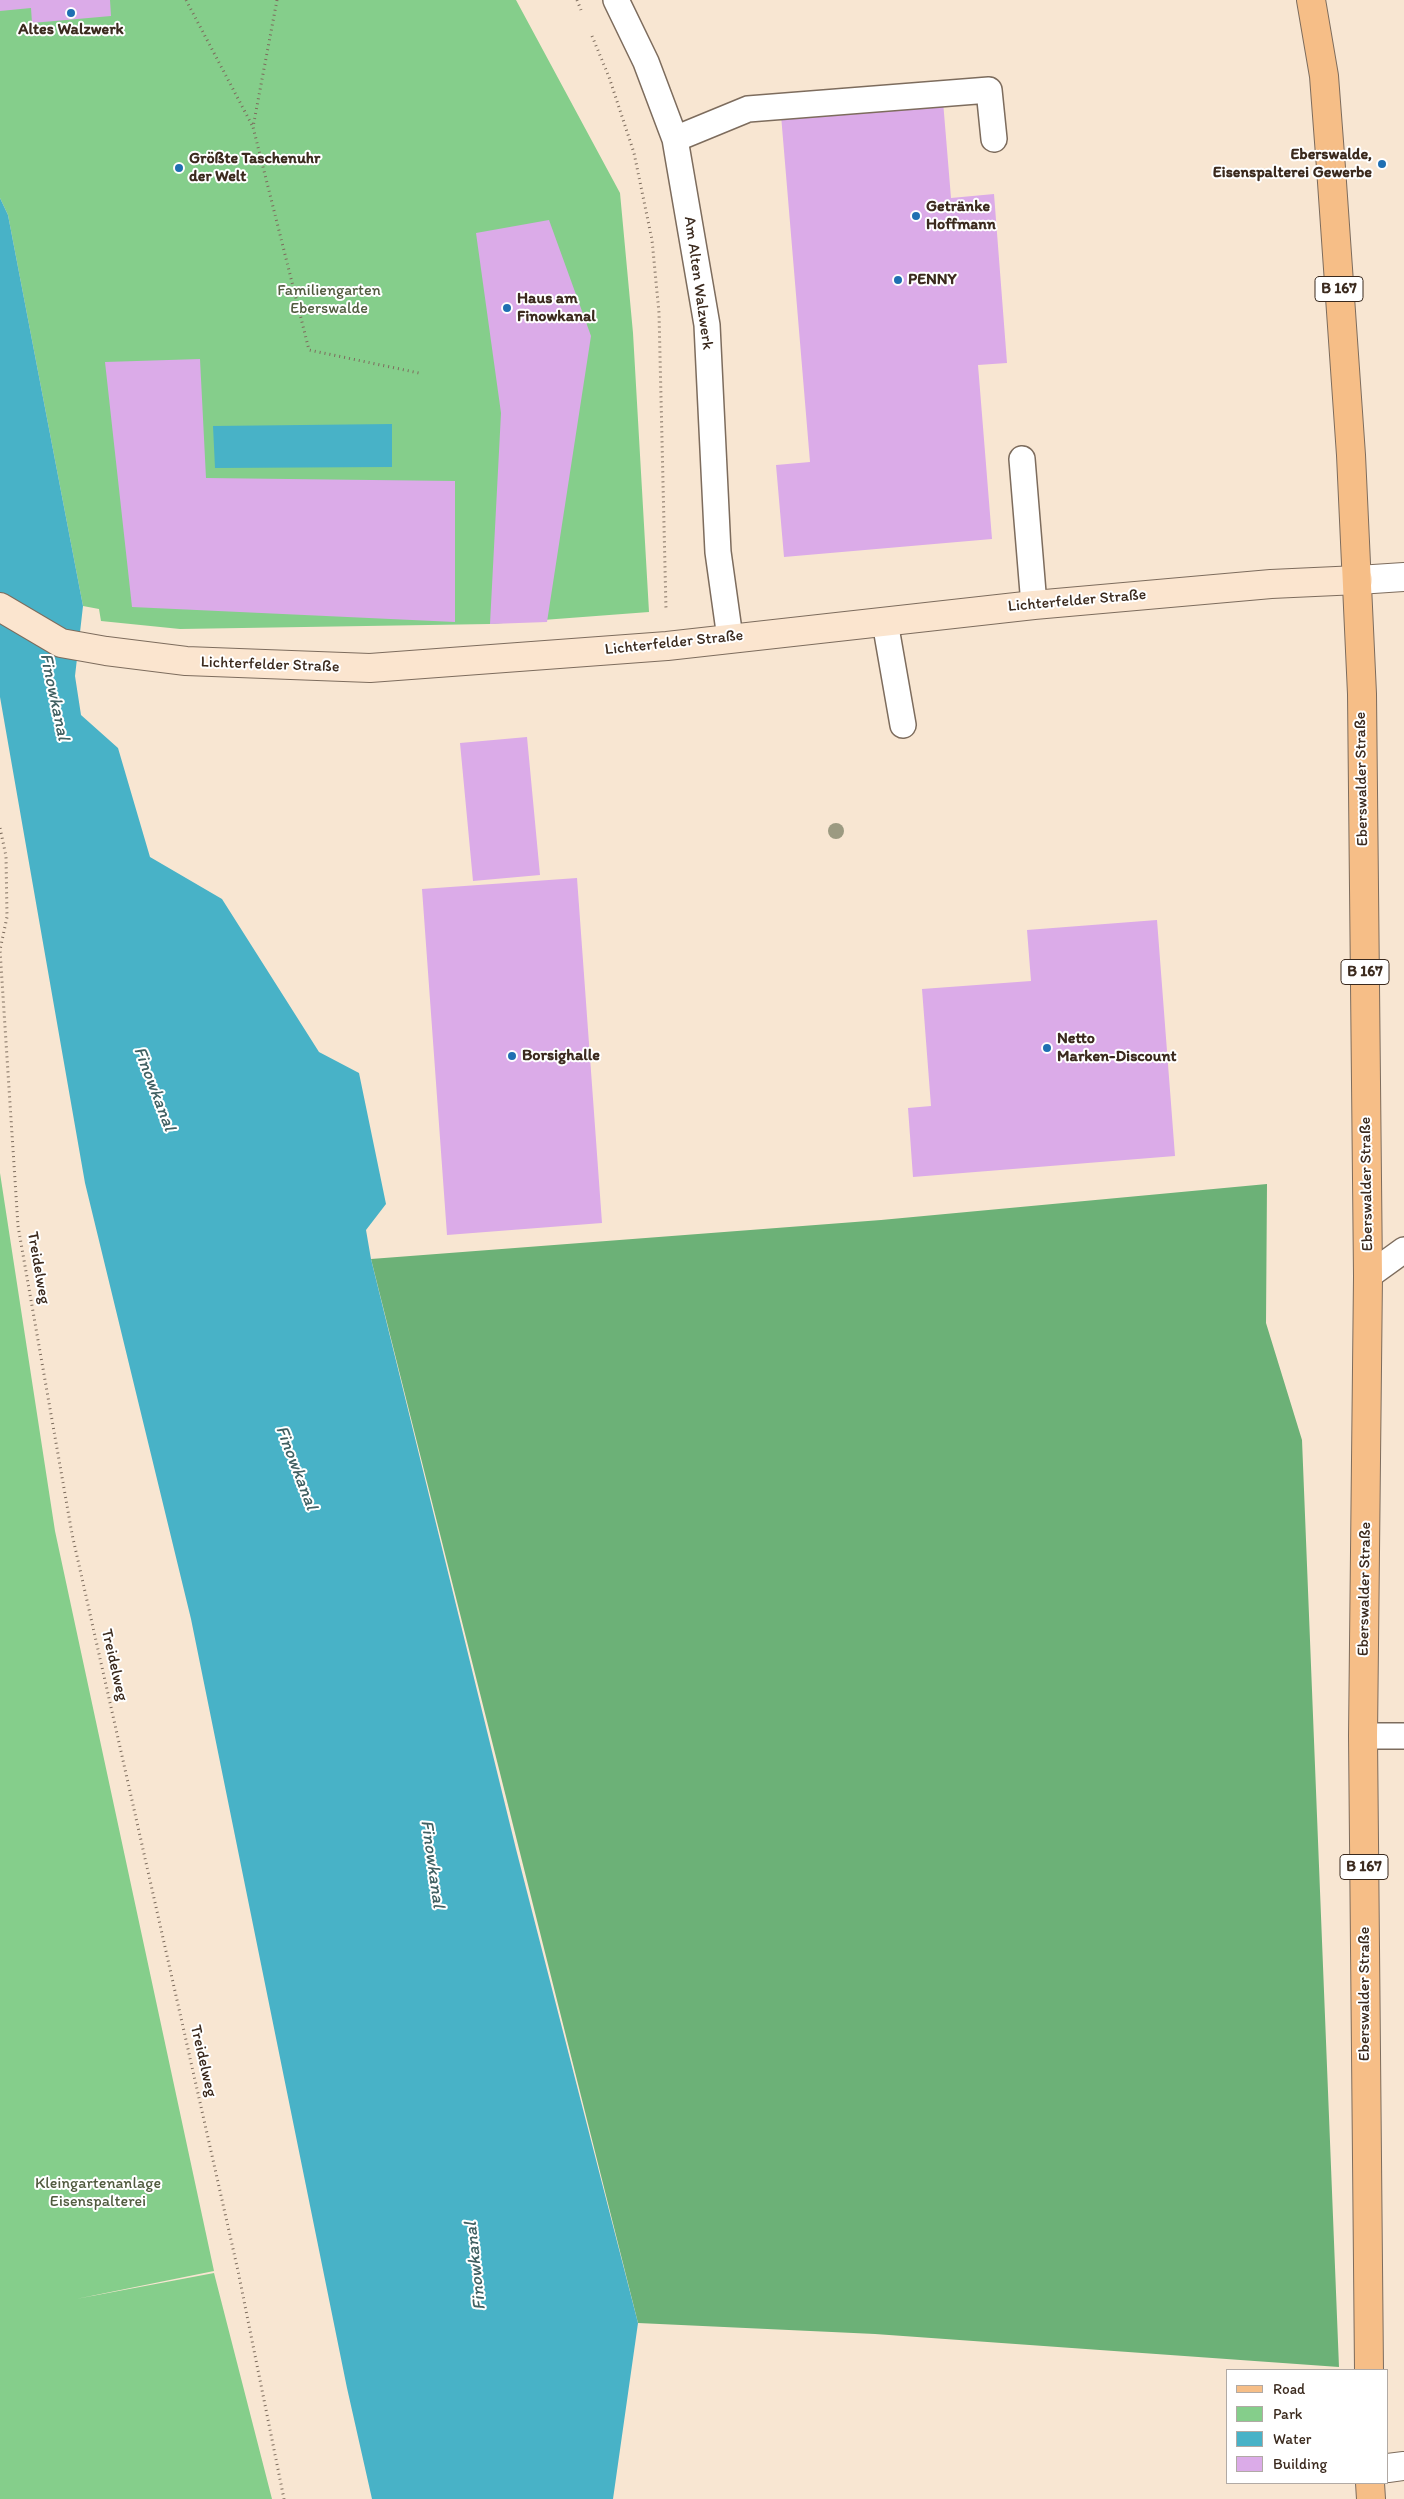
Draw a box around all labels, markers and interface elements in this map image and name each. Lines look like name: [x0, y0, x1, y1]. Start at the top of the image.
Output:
marker: Altes Walzwerk: [65, 7, 77, 19]
place label: Altes Walzwerk: [18, 20, 124, 40]
place label: Eberswalde, Eisenspalterei Gewerbe: [1213, 145, 1372, 183]
place label: Größte Taschenuhr der Welt: [189, 149, 320, 187]
marker: Eberswalde, Eisenspalterei Gewerbe: [1376, 158, 1388, 170]
marker: Größte Taschenuhr der Welt: [173, 162, 185, 174]
place label: Getränke Hoffmann: [926, 197, 996, 235]
marker: Getränke Hoffmann: [910, 210, 922, 222]
street label: Am Alten Walzwerk: [679, 215, 717, 351]
place label: PENNY: [908, 270, 957, 290]
marker: PENNY: [892, 274, 904, 286]
road number: B 167: [1315, 276, 1363, 302]
park label: Familiengarten Eberswalde: [277, 281, 381, 319]
place label: Haus am Finowkanal: [517, 289, 596, 327]
marker: Haus am Finowkanal: [501, 302, 513, 314]
street label: Lichterfelder Straße: [1007, 585, 1147, 617]
street label: Lichterfelder Straße: [604, 626, 744, 660]
water label: Finowkanal: [34, 651, 74, 743]
street label: Lichterfelder Straße: [200, 653, 340, 677]
street label: Eberswalder Straße: [1351, 712, 1373, 846]
road number: B 167: [1341, 960, 1389, 984]
place label: Netto Marken-Discount: [1057, 1029, 1177, 1067]
marker: Netto Marken-Discount: [1041, 1042, 1053, 1054]
water label: Finowkanal: [128, 1044, 180, 1134]
place label: Borsighalle: [522, 1046, 600, 1066]
marker: Borsighalle: [506, 1050, 518, 1062]
street label: Eberswalder Straße: [1356, 1117, 1378, 1251]
street label: Treidelweg: [22, 1230, 54, 1306]
water label: Finowkanal: [270, 1423, 322, 1513]
street label: Eberswalder Straße: [1354, 1522, 1376, 1656]
street label: Treidelweg: [96, 1627, 132, 1703]
water label: Finowkanal: [415, 1819, 449, 1909]
road number: B 167: [1340, 1854, 1388, 1880]
street label: Eberswalder Straße: [1355, 1927, 1375, 2061]
street label: Treidelweg: [185, 2023, 221, 2099]
park label: Kleingartenanlage Eisenspalterei: [35, 2174, 161, 2212]
water label: Finowkanal: [461, 2221, 491, 2311]
legend: [1226, 2369, 1389, 2484]
text: Road: [1273, 2380, 1305, 2398]
text: Park: [1273, 2405, 1303, 2423]
text: Water: [1273, 2430, 1311, 2448]
text: Building: [1273, 2455, 1327, 2473]

